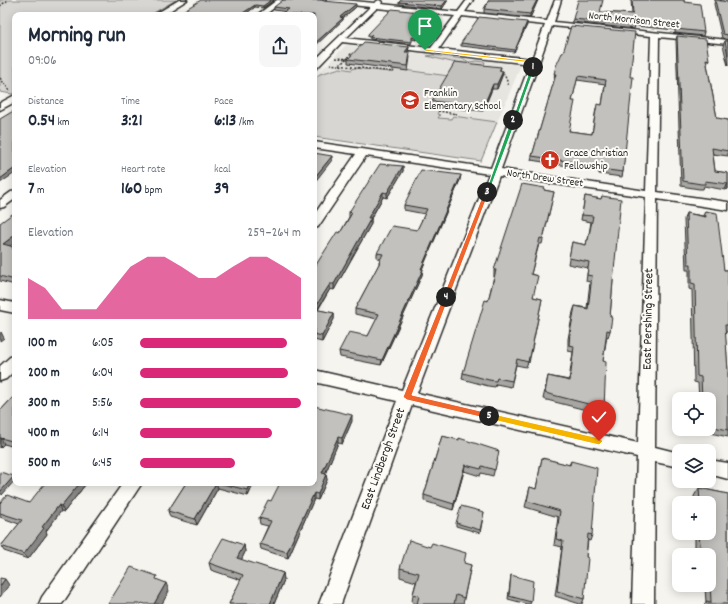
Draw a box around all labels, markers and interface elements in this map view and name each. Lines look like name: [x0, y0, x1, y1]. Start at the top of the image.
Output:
street label: North Morrison Street: [588, 8, 680, 34]
pin: [408, 9, 442, 50]
icon: arrive: [414, 15, 436, 37]
text: Morning run: [28, 21, 126, 52]
button: share: [259, 25, 301, 67]
text: 09:06: [28, 52, 57, 71]
pin: 1: [523, 57, 543, 77]
text: 1: [532, 59, 534, 75]
place label: Franklin Elementary School: [424, 86, 501, 115]
school or university icon: Franklin Elementary School: [399, 89, 421, 111]
text: Distance: [28, 94, 64, 110]
text: Time: [121, 94, 140, 110]
text: Pace: [214, 94, 233, 110]
text: 0.54: [28, 110, 55, 134]
text: 3:21: [121, 110, 143, 134]
text: 6:13: [214, 110, 236, 134]
pin: 2: [503, 110, 523, 130]
text: 2: [511, 112, 515, 128]
text: km: [55, 115, 70, 131]
text: /km: [236, 115, 254, 131]
place label: Grace Christian Fellowship: [564, 146, 628, 175]
church icon: Grace Christian Fellowship: [539, 149, 561, 171]
text: Elevation: [28, 162, 66, 178]
text: Heart rate: [121, 162, 165, 178]
text: kcal: [214, 162, 231, 178]
street label: North Drew Street: [506, 166, 584, 192]
text: 7: [28, 178, 35, 202]
text: 160: [121, 178, 142, 202]
text: 39: [214, 178, 229, 202]
pin: 3: [477, 182, 497, 202]
text: m: [35, 183, 45, 199]
text: bpm: [142, 183, 162, 199]
text: 3: [485, 184, 489, 200]
text: Elevation: [28, 224, 73, 243]
text: 259–264 m: [248, 224, 301, 243]
street label: East Pershing Street: [639, 268, 659, 370]
pin: 4: [436, 287, 456, 307]
text: 4: [444, 289, 448, 305]
text: 100 m: [28, 334, 57, 353]
text: 6:05: [92, 334, 114, 353]
text: 200 m: [28, 364, 60, 383]
text: 6:04: [92, 364, 113, 383]
map controls: [672, 392, 716, 592]
button: locate: [672, 392, 716, 436]
text: 300 m: [28, 394, 60, 413]
text: 5:56: [92, 394, 113, 413]
pin: [582, 400, 616, 441]
street label: East Lindbergh Street: [357, 405, 411, 513]
pin: 5: [479, 406, 499, 426]
icon: check: [588, 406, 610, 428]
text: 5: [486, 408, 492, 424]
text: 400 m: [28, 424, 59, 443]
text: 6:14: [92, 424, 109, 443]
button: layers: [672, 444, 716, 488]
text: 500 m: [28, 454, 60, 473]
text: 6:45: [92, 454, 112, 473]
button: +: [672, 496, 716, 540]
button: −: [672, 548, 716, 592]

